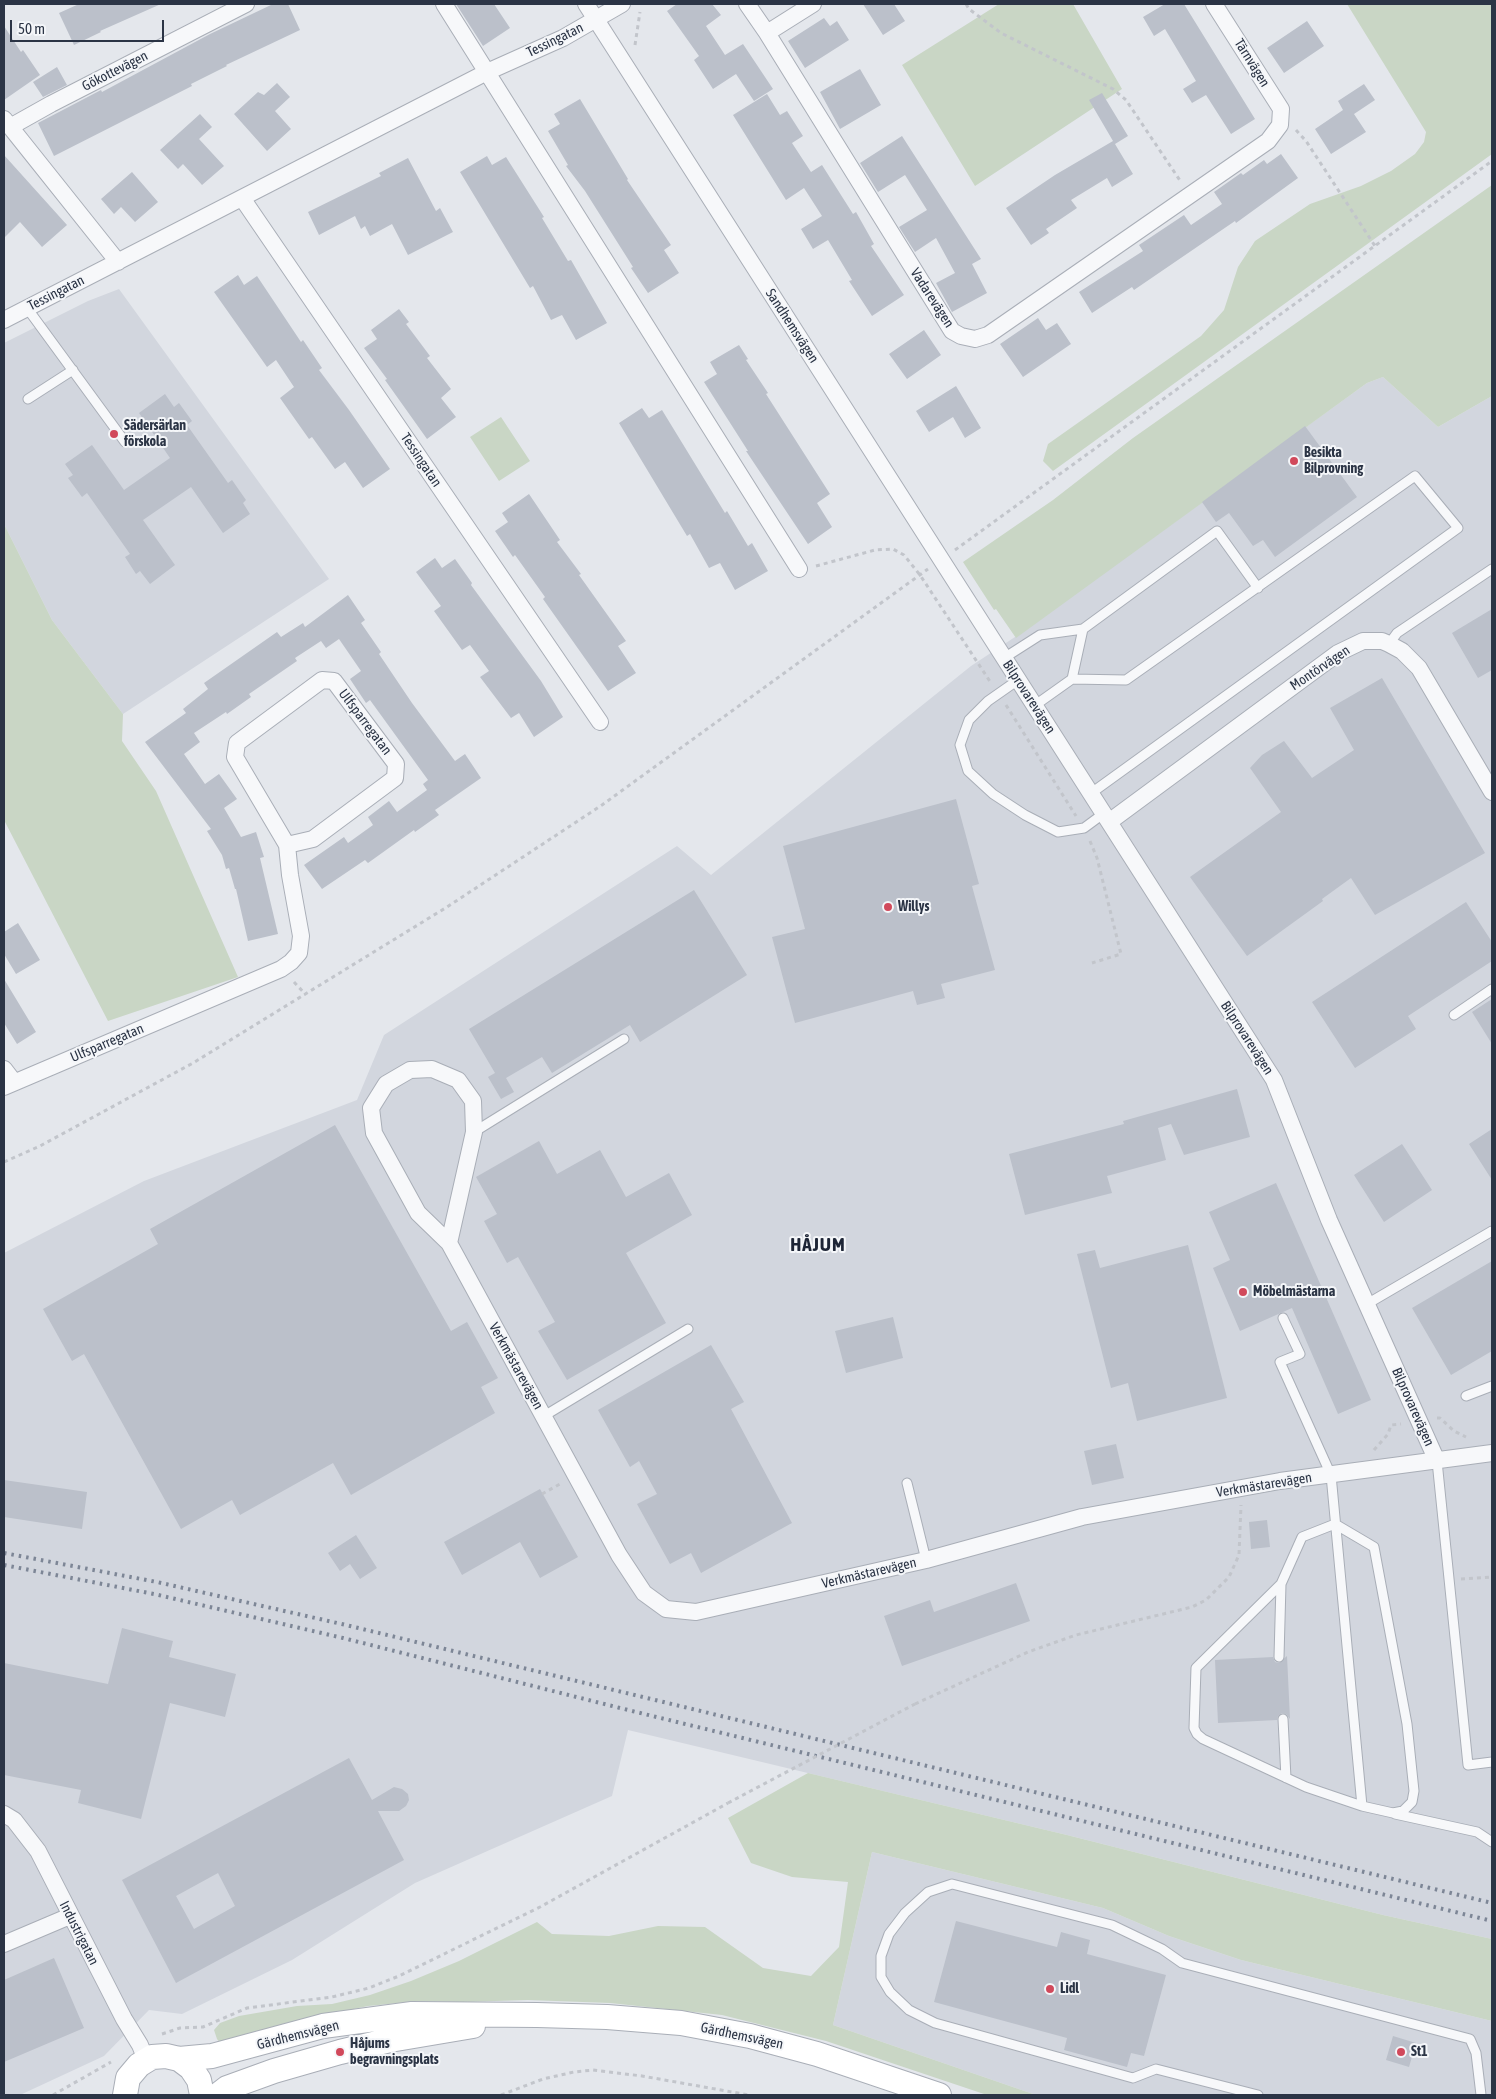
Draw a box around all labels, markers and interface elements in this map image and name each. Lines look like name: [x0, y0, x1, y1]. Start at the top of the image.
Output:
scale bar: [12, 10, 166, 42]
street label: Tessingatan: [524, 19, 586, 61]
text: 50 m: [18, 20, 45, 37]
street label: Tärnvägen: [1231, 36, 1273, 90]
street label: Gökottevägen: [79, 47, 151, 95]
street label: Vadarevägen: [907, 265, 957, 331]
street label: Tessingatan: [25, 272, 87, 314]
street label: Sandhemsvägen: [762, 286, 822, 366]
place label: Sädersärlan förskola: [124, 418, 186, 451]
marker: Sädersärlan förskola: [108, 428, 120, 440]
street label: Tessingatan: [397, 430, 445, 490]
place label: Besikta Bilprovning: [1304, 445, 1363, 478]
marker: Besikta Bilprovning: [1288, 455, 1300, 467]
street label: Montörvägen: [1287, 642, 1353, 694]
street label: Bilprovarevägen: [999, 657, 1059, 737]
street label: Ulfsparregatan: [335, 686, 395, 758]
place label: Willys: [898, 899, 929, 915]
marker: Willys: [882, 901, 894, 913]
street label: Bilprovarevägen: [1217, 998, 1277, 1078]
street label: Ulfsparregatan: [68, 1020, 146, 1066]
district label: HÅJUM: [790, 1234, 846, 1256]
place label: Möbelmästarna: [1253, 1284, 1335, 1300]
marker: Möbelmästarna: [1237, 1286, 1249, 1298]
street label: Verkmästarevägen: [485, 1320, 547, 1412]
street label: Bilprovarevägen: [1388, 1365, 1438, 1449]
street label: Verkmästarevägen: [1215, 1469, 1313, 1501]
street label: Verkmästarevägen: [820, 1554, 918, 1592]
street label: Industrigatan: [56, 1898, 102, 1968]
place label: Lidl: [1060, 1981, 1079, 1997]
marker: Lidl: [1044, 1983, 1056, 1995]
street label: Gärdhemsvägen: [255, 2017, 341, 2053]
street label: Gärdhemsvägen: [699, 2019, 785, 2053]
place label: Håjums begravningsplats: [350, 2036, 439, 2068]
place label: St1: [1411, 2044, 1427, 2060]
marker: Håjums begravningsplats: [334, 2046, 346, 2058]
marker: St1: [1395, 2046, 1407, 2058]

